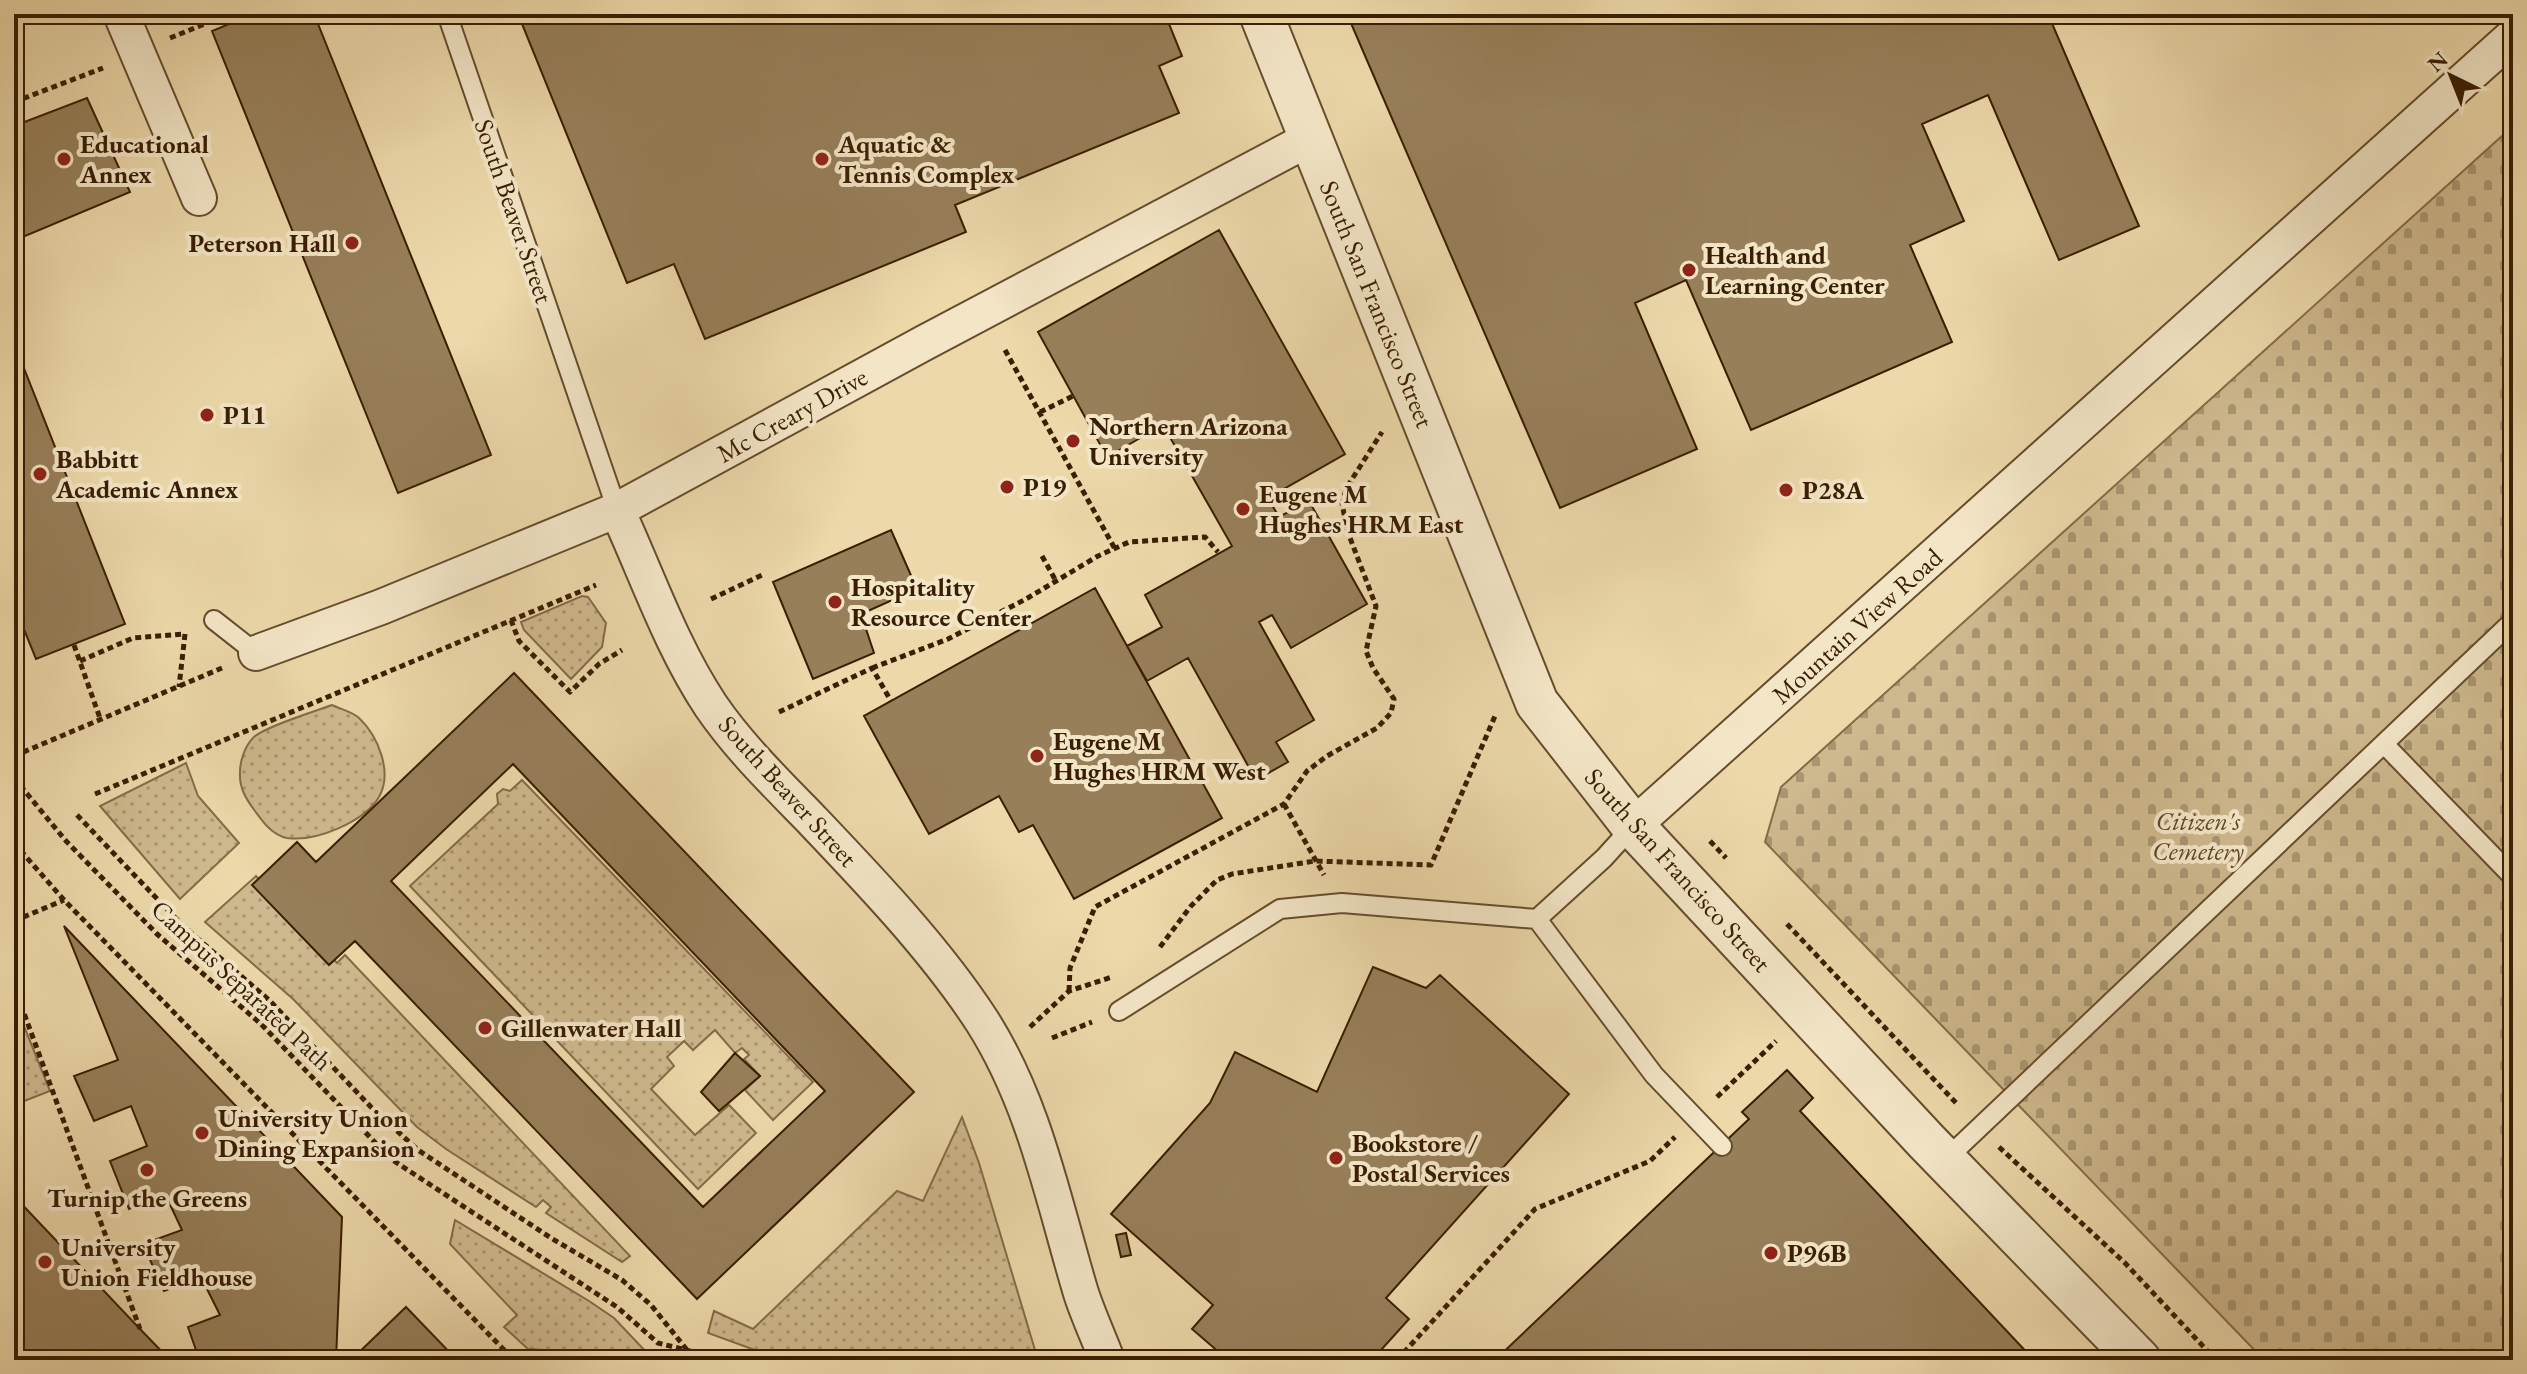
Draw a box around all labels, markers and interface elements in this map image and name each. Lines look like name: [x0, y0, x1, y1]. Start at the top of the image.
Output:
north arrow: [2411, 36, 2491, 116]
text: N: [2421, 45, 2454, 78]
street label: South Beaver Street: [467, 114, 561, 308]
place label: Educational Annex: [79, 127, 209, 191]
place label: Aquatic & Tennis Complex: [837, 127, 1014, 191]
marker: Educational Annex: [55, 150, 73, 168]
marker: Aquatic & Tennis Complex: [813, 150, 831, 168]
street label: South San Francisco Street: [1312, 175, 1442, 433]
place label: Peterson Hall: [188, 226, 336, 260]
marker: Peterson Hall: [343, 234, 361, 252]
place label: Health and Learning Center: [1705, 238, 1885, 302]
marker: Health and Learning Center: [1680, 261, 1698, 279]
street label: Mc Creary Drive: [711, 360, 873, 470]
place label: P11: [223, 398, 266, 432]
marker: P11: [198, 406, 216, 424]
place label: Northern Arizona University: [1089, 409, 1288, 473]
marker: Northern Arizona University: [1064, 432, 1082, 450]
place label: Babbitt Academic Annex: [55, 442, 238, 506]
marker: Babbitt Academic Annex: [31, 465, 49, 483]
place label: P19: [1023, 470, 1067, 504]
place label: P28A: [1802, 473, 1864, 507]
place label: Eugene M Hughes HRM East: [1259, 477, 1464, 541]
marker: P19: [998, 478, 1016, 496]
marker: P28A: [1777, 481, 1795, 499]
marker: Eugene M Hughes HRM East: [1234, 500, 1252, 518]
street label: Mountain View Road: [1765, 540, 1950, 712]
place label: Hospitality Resource Center: [851, 570, 1032, 634]
marker: Hospitality Resource Center: [826, 593, 844, 611]
street label: South Beaver Street: [711, 708, 865, 874]
place label: Eugene M Hughes HRM West: [1053, 724, 1266, 788]
marker: Eugene M Hughes HRM West: [1028, 747, 1046, 765]
street label: South San Francisco Street: [1577, 761, 1779, 979]
park label: Citizen's Cemetery: [2152, 804, 2244, 868]
street label: Campus Separated Path: [144, 892, 340, 1078]
place label: Gillenwater Hall: [501, 1011, 682, 1045]
marker: Gillenwater Hall: [476, 1019, 494, 1037]
place label: University Union Dining Expansion: [218, 1101, 415, 1165]
marker: University Union Dining Expansion: [193, 1124, 211, 1142]
place label: Bookstore / Postal Services: [1352, 1126, 1510, 1190]
marker: Bookstore / Postal Services: [1327, 1149, 1345, 1167]
marker: Turnip the Greens: [138, 1161, 156, 1179]
place label: Turnip the Greens: [47, 1181, 247, 1215]
place label: University Union Fieldhouse: [61, 1230, 253, 1294]
place label: P96B: [1787, 1236, 1847, 1270]
marker: P96B: [1762, 1244, 1780, 1262]
marker: University Union Fieldhouse: [36, 1253, 54, 1271]

